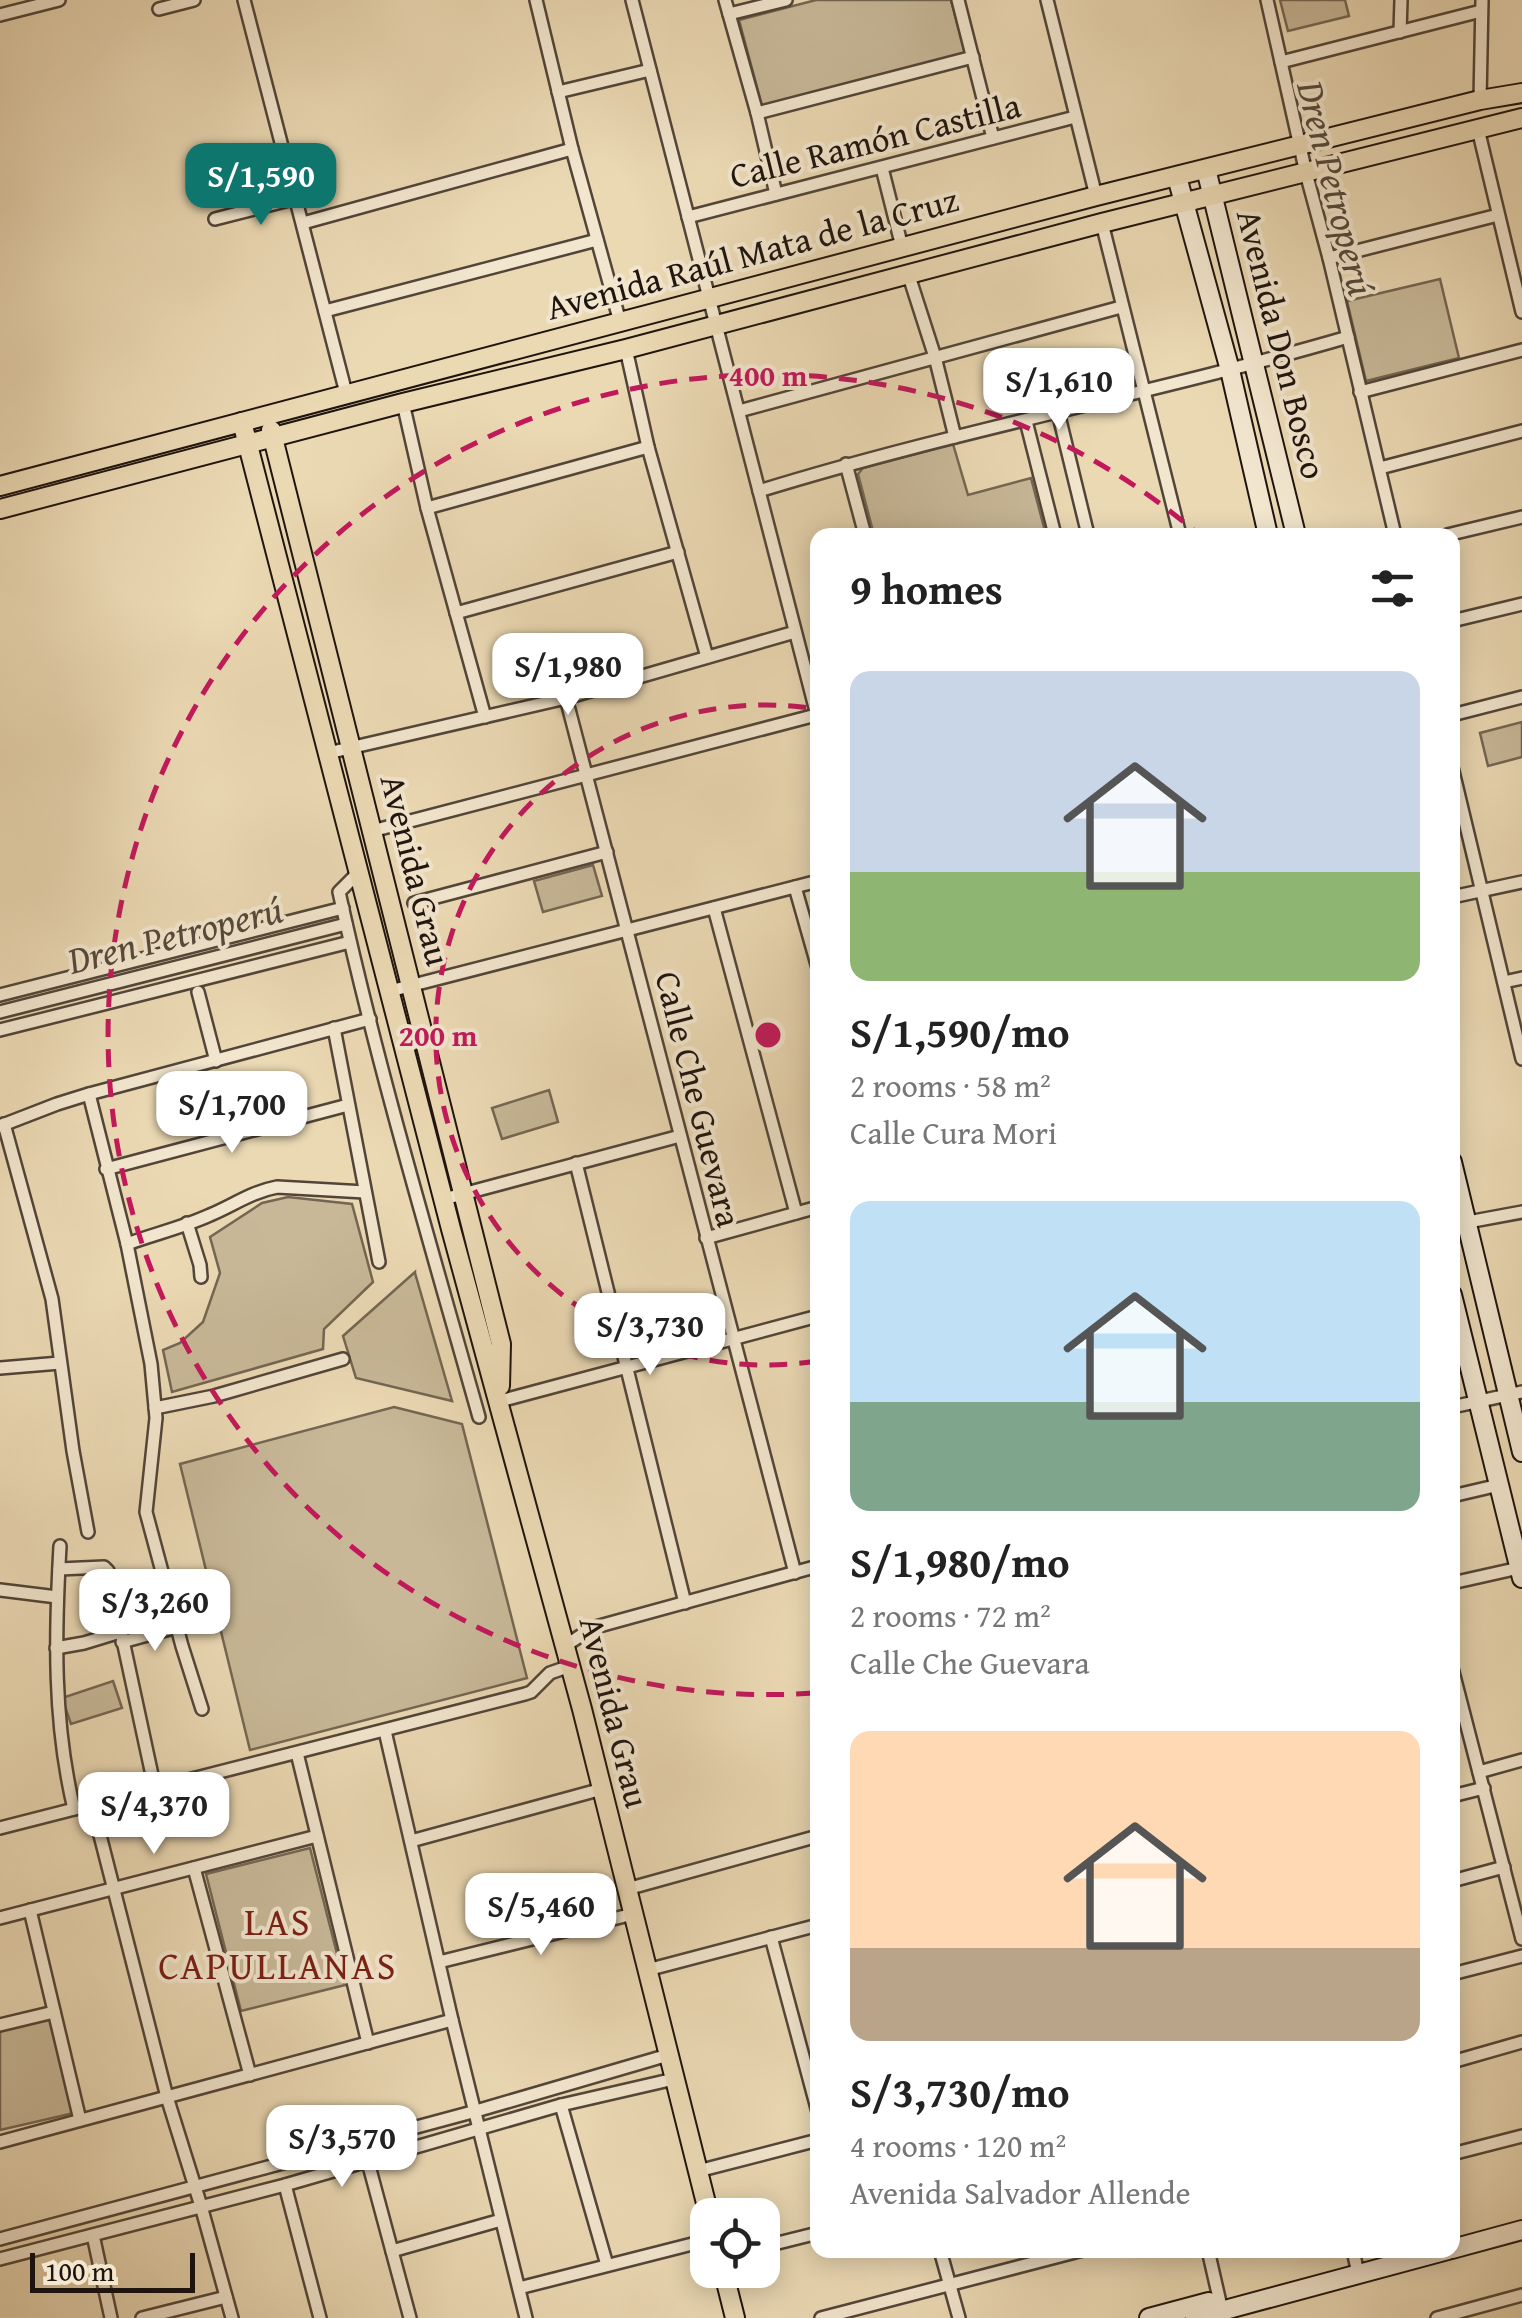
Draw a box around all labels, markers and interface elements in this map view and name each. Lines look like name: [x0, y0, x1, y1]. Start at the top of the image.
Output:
water label: Dren Petroperú: [1283, 74, 1391, 301]
street label: Calle Ramón Castilla: [724, 79, 1026, 201]
pin: S/1,590: [169, 143, 353, 228]
text: S/1,590: [207, 152, 315, 199]
street label: Avenida Raúl Mata de la Cruz: [540, 173, 964, 333]
street label: Avenida Don Bosco: [1224, 204, 1340, 484]
pin: S/1,610: [967, 348, 1151, 433]
text: 400 m: [729, 353, 808, 397]
text: S/1,610: [1005, 357, 1113, 404]
text: 9 homes: [850, 558, 1003, 619]
icon: filters: [1365, 561, 1420, 616]
pin: S/1,980: [476, 633, 660, 718]
text: S/1,980: [514, 642, 622, 689]
icon: home: [1045, 736, 1225, 916]
street label: Avenida Grau: [368, 769, 464, 971]
water label: Dren Petroperú: [61, 880, 288, 988]
street label: Calle Che Guevara: [643, 966, 756, 1233]
text: S/1,590/mo: [850, 1001, 1070, 1062]
text: 200 m: [399, 1013, 478, 1057]
centre of rings: [750, 1017, 786, 1053]
text: 2 rooms · 58 m²: [850, 1062, 1051, 1109]
pin: S/1,700: [140, 1071, 324, 1156]
text: S/1,700: [178, 1080, 286, 1127]
text: Calle Cura Mori: [850, 1109, 1057, 1156]
icon: home: [1045, 1266, 1225, 1446]
pin: S/3,730: [558, 1293, 742, 1378]
text: S/3,730: [596, 1302, 704, 1349]
text: S/1,980/mo: [850, 1531, 1070, 1592]
pin: S/3,260: [63, 1569, 247, 1654]
text: S/3,260: [101, 1578, 209, 1625]
text: 2 rooms · 72 m²: [850, 1592, 1051, 1639]
street label: Avenida Grau: [567, 1611, 663, 1813]
text: Calle Che Guevara: [850, 1639, 1090, 1686]
pin: S/4,370: [62, 1772, 246, 1857]
text: S/4,370: [100, 1781, 208, 1828]
icon: home: [1045, 1796, 1225, 1976]
pin: S/5,460: [449, 1873, 633, 1958]
text: S/5,460: [487, 1882, 595, 1929]
district label: LAS CAPULLANAS: [158, 1893, 398, 1993]
text: S/3,730/mo: [850, 2061, 1070, 2122]
pin: S/3,570: [250, 2105, 434, 2190]
text: S/3,570: [288, 2114, 396, 2161]
text: 4 rooms · 120 m²: [850, 2122, 1066, 2169]
text: Avenida Salvador Allende: [850, 2169, 1190, 2216]
map controls: [690, 2198, 780, 2288]
button: locate: [690, 2198, 780, 2288]
scale bar: [30, 2248, 195, 2292]
text: 100 m: [45, 2250, 114, 2291]

